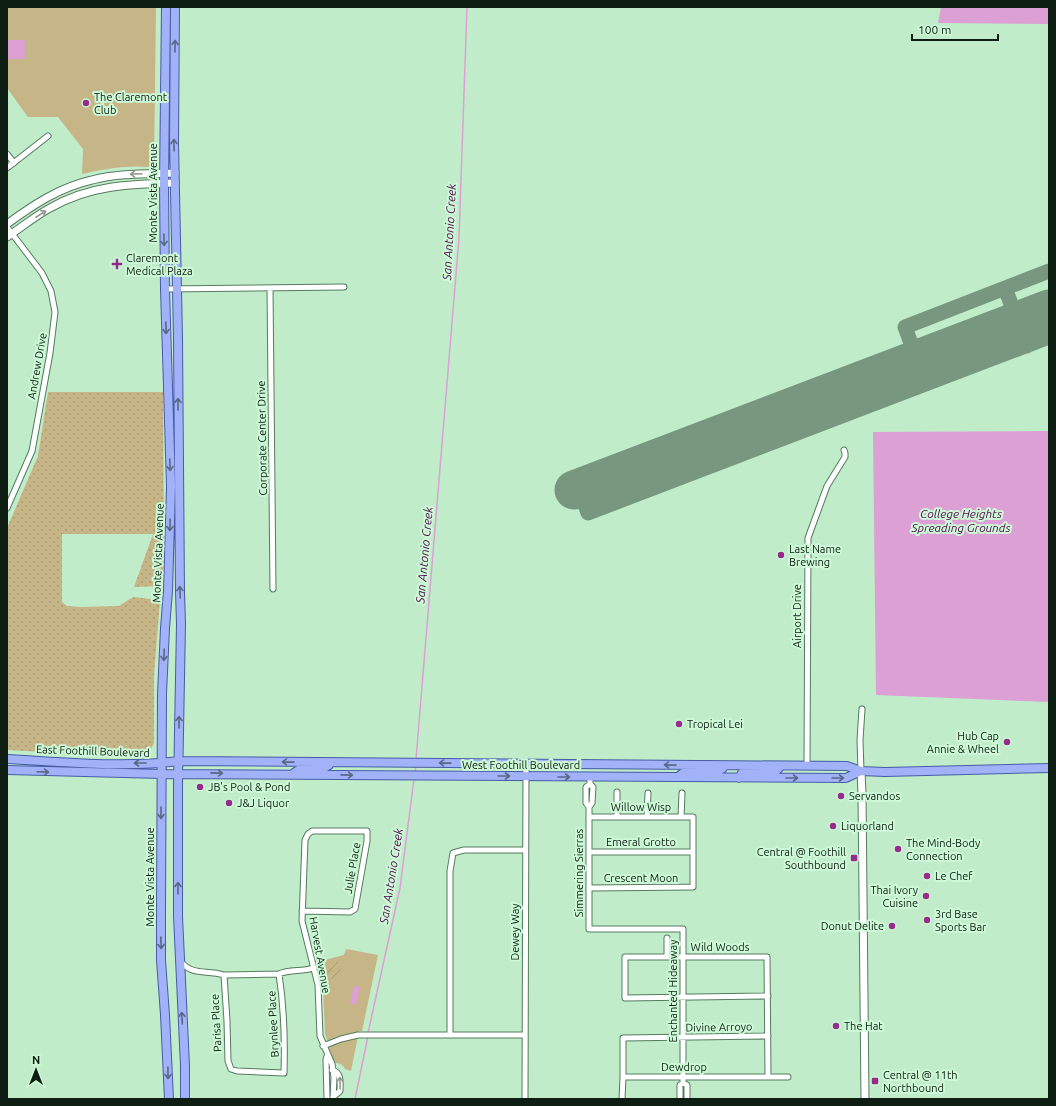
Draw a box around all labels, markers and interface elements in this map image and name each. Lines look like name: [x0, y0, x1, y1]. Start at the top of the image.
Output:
scale bar: [912, 16, 998, 42]
text: 100 m: [918, 23, 951, 36]
one-way arrow: [171, 40, 179, 53]
place label: The Claremont Club: [94, 91, 168, 116]
marker: The Claremont Club: [81, 98, 91, 108]
one-way arrow: [170, 139, 178, 152]
street label: Monte Vista Avenue: [147, 143, 159, 243]
one-way arrow: [130, 171, 143, 178]
water label: San Antonio Creek: [440, 182, 458, 282]
one-way arrow: [35, 209, 47, 217]
one-way arrow: [160, 233, 168, 246]
place label: Claremont Medical Plaza: [126, 252, 193, 277]
marker: Claremont Medical Plaza: [111, 258, 123, 270]
one-way arrow: [162, 321, 170, 334]
street label: Andrew Drive: [25, 332, 49, 400]
street label: Corporate Center Drive: [255, 380, 269, 496]
one-way arrow: [174, 398, 182, 411]
one-way arrow: [166, 458, 174, 471]
street label: Monte Vista Avenue: [150, 503, 166, 603]
water label: San Antonio Creek: [413, 505, 435, 605]
water label: College Heights Spreading Grounds: [910, 507, 1011, 534]
one-way arrow: [166, 518, 174, 531]
place label: Last Name Brewing: [789, 543, 841, 568]
marker: Last Name Brewing: [776, 550, 786, 560]
street label: Airport Drive: [791, 584, 803, 648]
one-way arrow: [176, 586, 184, 599]
one-way arrow: [160, 648, 167, 661]
one-way arrow: [175, 716, 183, 729]
place label: Tropical Lei: [687, 718, 743, 730]
marker: Tropical Lei: [674, 719, 684, 729]
place label: Hub Cap Annie & Wheel: [927, 730, 999, 755]
marker: Hub Cap Annie & Wheel: [1002, 737, 1012, 747]
street label: East Foothill Boulevard: [36, 743, 150, 759]
one-way arrow: [282, 758, 295, 766]
one-way arrow: [134, 759, 147, 767]
street label: West Foothill Boulevard: [462, 759, 580, 771]
one-way arrow: [439, 760, 452, 767]
one-way arrow: [664, 761, 677, 769]
one-way arrow: [36, 768, 49, 775]
one-way arrow: [210, 769, 223, 777]
one-way arrow: [340, 771, 353, 779]
one-way arrow: [497, 772, 510, 780]
one-way arrow: [557, 773, 570, 781]
one-way arrow: [785, 774, 798, 782]
one-way arrow: [831, 774, 844, 782]
place label: JB's Pool & Pond: [208, 781, 290, 793]
marker: JB's Pool & Pond: [195, 782, 205, 792]
place label: Servandos: [849, 790, 900, 802]
marker: Servandos: [836, 791, 846, 801]
place label: J&J Liquor: [237, 797, 290, 809]
marker: J&J Liquor: [224, 798, 234, 808]
street label: Willow Wisp: [611, 801, 671, 813]
one-way arrow: [157, 806, 165, 819]
place label: Liquorland: [841, 820, 894, 832]
marker: Liquorland: [828, 821, 838, 831]
water label: San Antonio Creek: [377, 826, 405, 926]
street label: Monte Vista Avenue: [144, 827, 156, 927]
street label: Simmering Sierras: [573, 828, 585, 917]
street label: Emeral Grotto: [606, 836, 676, 848]
place label: The Mind-Body Connection: [906, 837, 981, 862]
street label: Julie Place: [342, 841, 362, 895]
marker: The Mind-Body Connection: [893, 844, 903, 854]
place label: Central @ Foothill Southbound: [757, 846, 846, 871]
marker: Central @ Foothill Southbound: [849, 853, 859, 863]
place label: Le Chef: [935, 870, 973, 882]
marker: Le Chef: [922, 871, 932, 881]
street label: Crescent Moon: [604, 872, 678, 884]
one-way arrow: [174, 882, 182, 895]
place label: Thai Ivory Cuisine: [870, 884, 919, 909]
marker: Thai Ivory Cuisine: [921, 891, 931, 901]
street label: Dewey Way: [509, 903, 521, 961]
place label: 3rd Base Sports Bar: [935, 908, 987, 933]
marker: 3rd Base Sports Bar: [922, 915, 932, 925]
street label: Harvest Avenue: [307, 916, 333, 994]
place label: Donut Delite: [821, 920, 884, 932]
marker: Donut Delite: [887, 921, 897, 931]
one-way arrow: [157, 936, 165, 949]
street label: Enchanted Hideaway: [667, 939, 679, 1043]
street label: Wild Woods: [691, 941, 750, 953]
street label: Brynlee Place: [265, 990, 281, 1058]
street label: Parisa Place: [208, 994, 224, 1052]
one-way arrow: [179, 1012, 186, 1025]
street label: Divine Arroyo: [685, 1020, 753, 1034]
place label: The Hat: [844, 1020, 883, 1032]
marker: The Hat: [831, 1021, 841, 1031]
north arrow: [16, 1050, 56, 1090]
text: N: [32, 1054, 40, 1066]
street label: Dewdrop: [661, 1061, 707, 1073]
one-way arrow: [164, 1066, 172, 1079]
place label: Central @ 11th Northbound: [883, 1069, 958, 1094]
marker: Central @ 11th Northbound: [870, 1076, 880, 1086]
one-way arrow: [336, 1077, 344, 1090]

